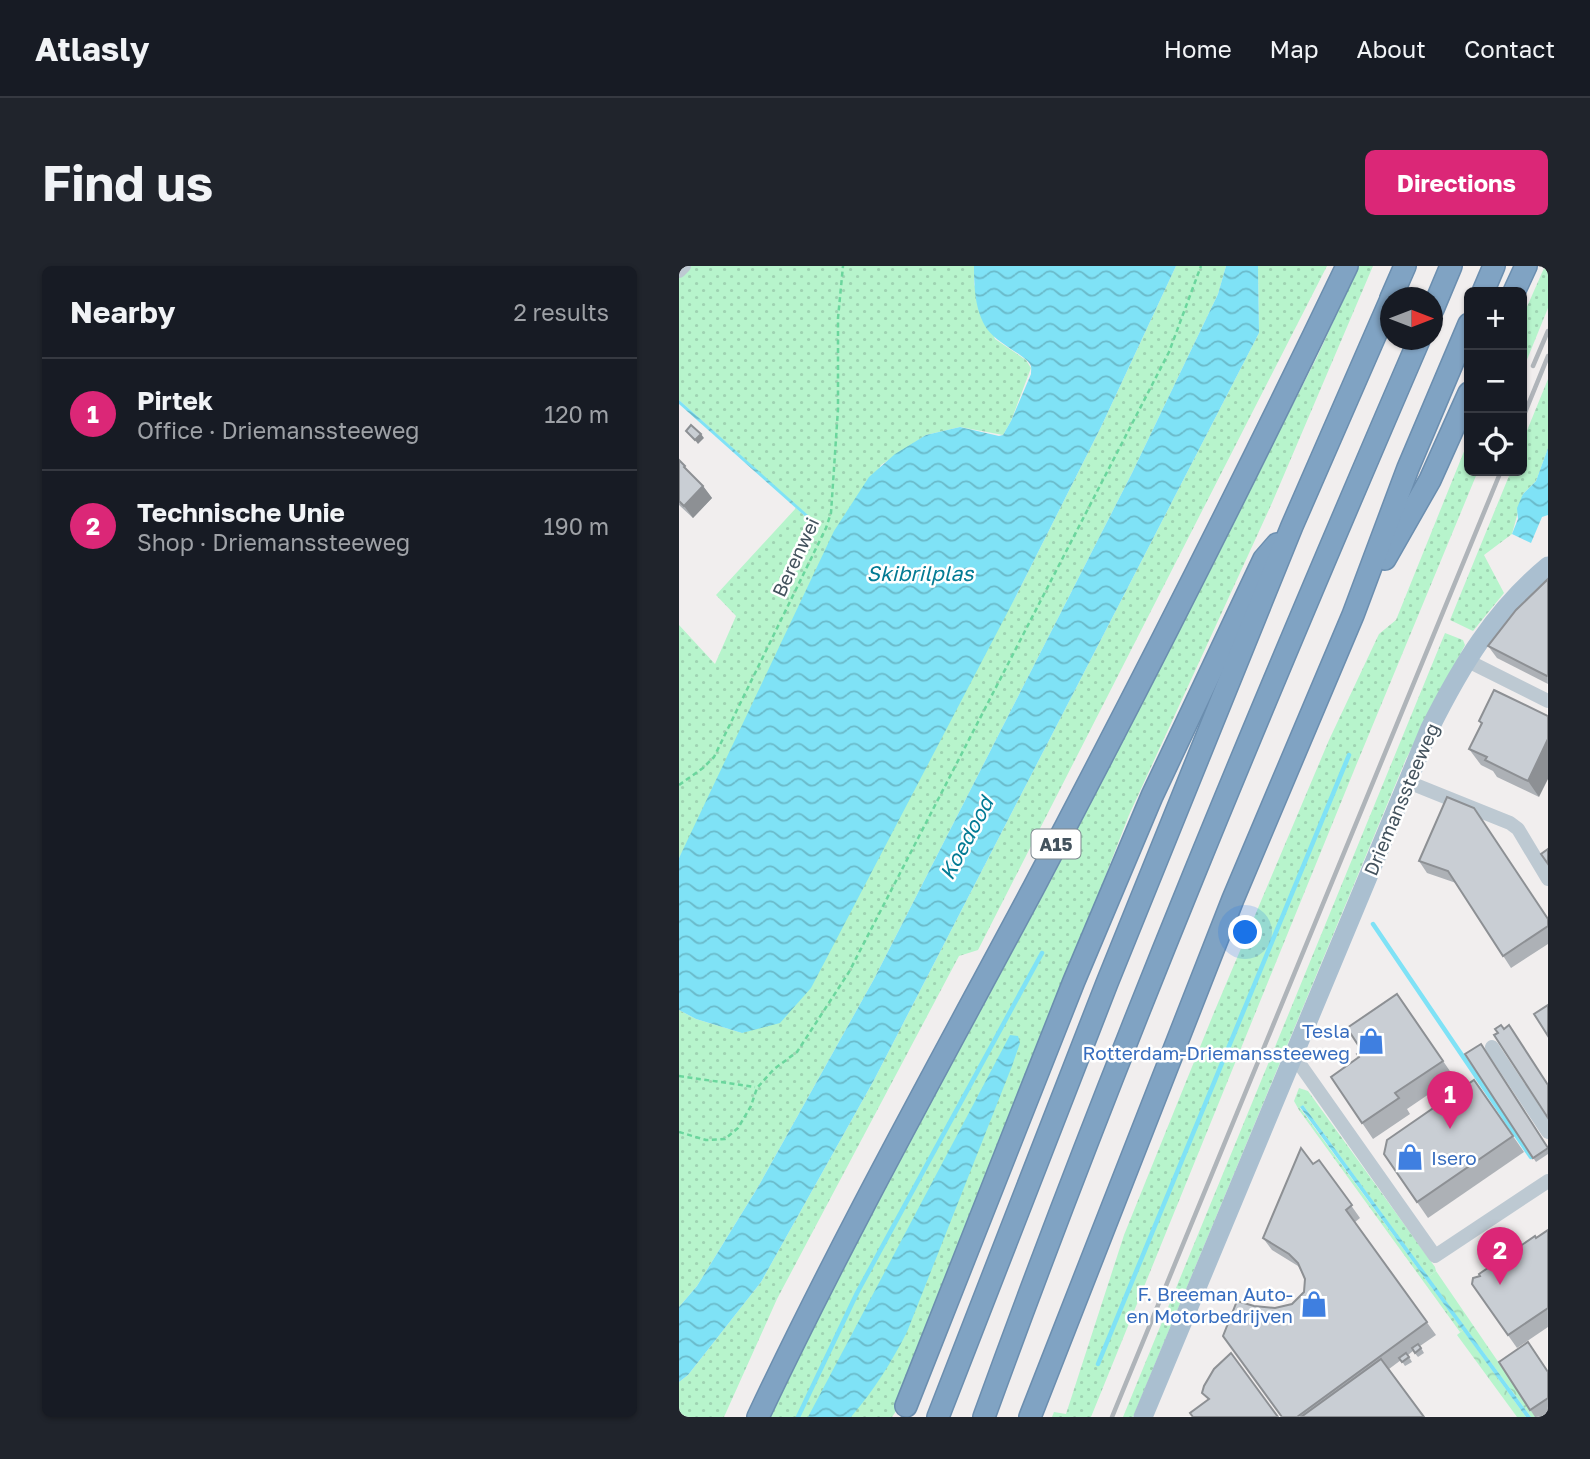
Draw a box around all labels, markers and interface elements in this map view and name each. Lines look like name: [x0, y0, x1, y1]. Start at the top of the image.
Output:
text: Atlasly: [35, 29, 150, 68]
text: Home: [1164, 34, 1232, 63]
text: Map: [1270, 34, 1319, 63]
text: About: [1357, 34, 1426, 63]
text: Contact: [1464, 34, 1555, 63]
button: Directions: [1365, 150, 1548, 215]
text: Find us: [42, 153, 213, 212]
north arrow: [1380, 287, 1443, 350]
map controls: [1464, 287, 1527, 476]
button: +: [1464, 287, 1527, 350]
text: Nearby: [70, 294, 175, 330]
text: 2 results: [513, 298, 609, 326]
button: −: [1464, 350, 1527, 413]
text: Pirtek: [137, 385, 213, 416]
text: 1: [87, 400, 99, 428]
text: 120 m: [544, 400, 609, 428]
button: locate: [1464, 413, 1527, 476]
text: Office · Driemanssteeweg: [137, 416, 419, 444]
text: Technische Unie: [137, 497, 345, 528]
text: 2: [86, 512, 100, 540]
text: 190 m: [544, 512, 609, 540]
street label: Berenwei: [767, 514, 823, 600]
text: Shop · Driemanssteeweg: [137, 528, 410, 556]
water label: Skibrilplas: [866, 560, 974, 586]
street label: Driemanssteeweg: [1358, 719, 1444, 879]
water label: Koedood: [933, 790, 1000, 884]
road number: A15: [1031, 830, 1081, 858]
your location: [1228, 915, 1262, 949]
place label: Tesla Rotterdam-Driemanssteeweg: [1083, 1019, 1350, 1064]
shop icon: Tesla Rotterdam-Driemanssteeweg: [1356, 1026, 1386, 1056]
pin: 1: [1427, 1071, 1473, 1129]
shop icon: Isero: [1395, 1142, 1425, 1172]
place label: Isero: [1431, 1146, 1477, 1169]
pin: 2: [1477, 1227, 1523, 1285]
place label: F. Breeman Auto- en Motorbedrijven: [1126, 1282, 1293, 1327]
shop icon: F. Breeman Auto- en Motorbedrijven: [1299, 1289, 1329, 1319]

